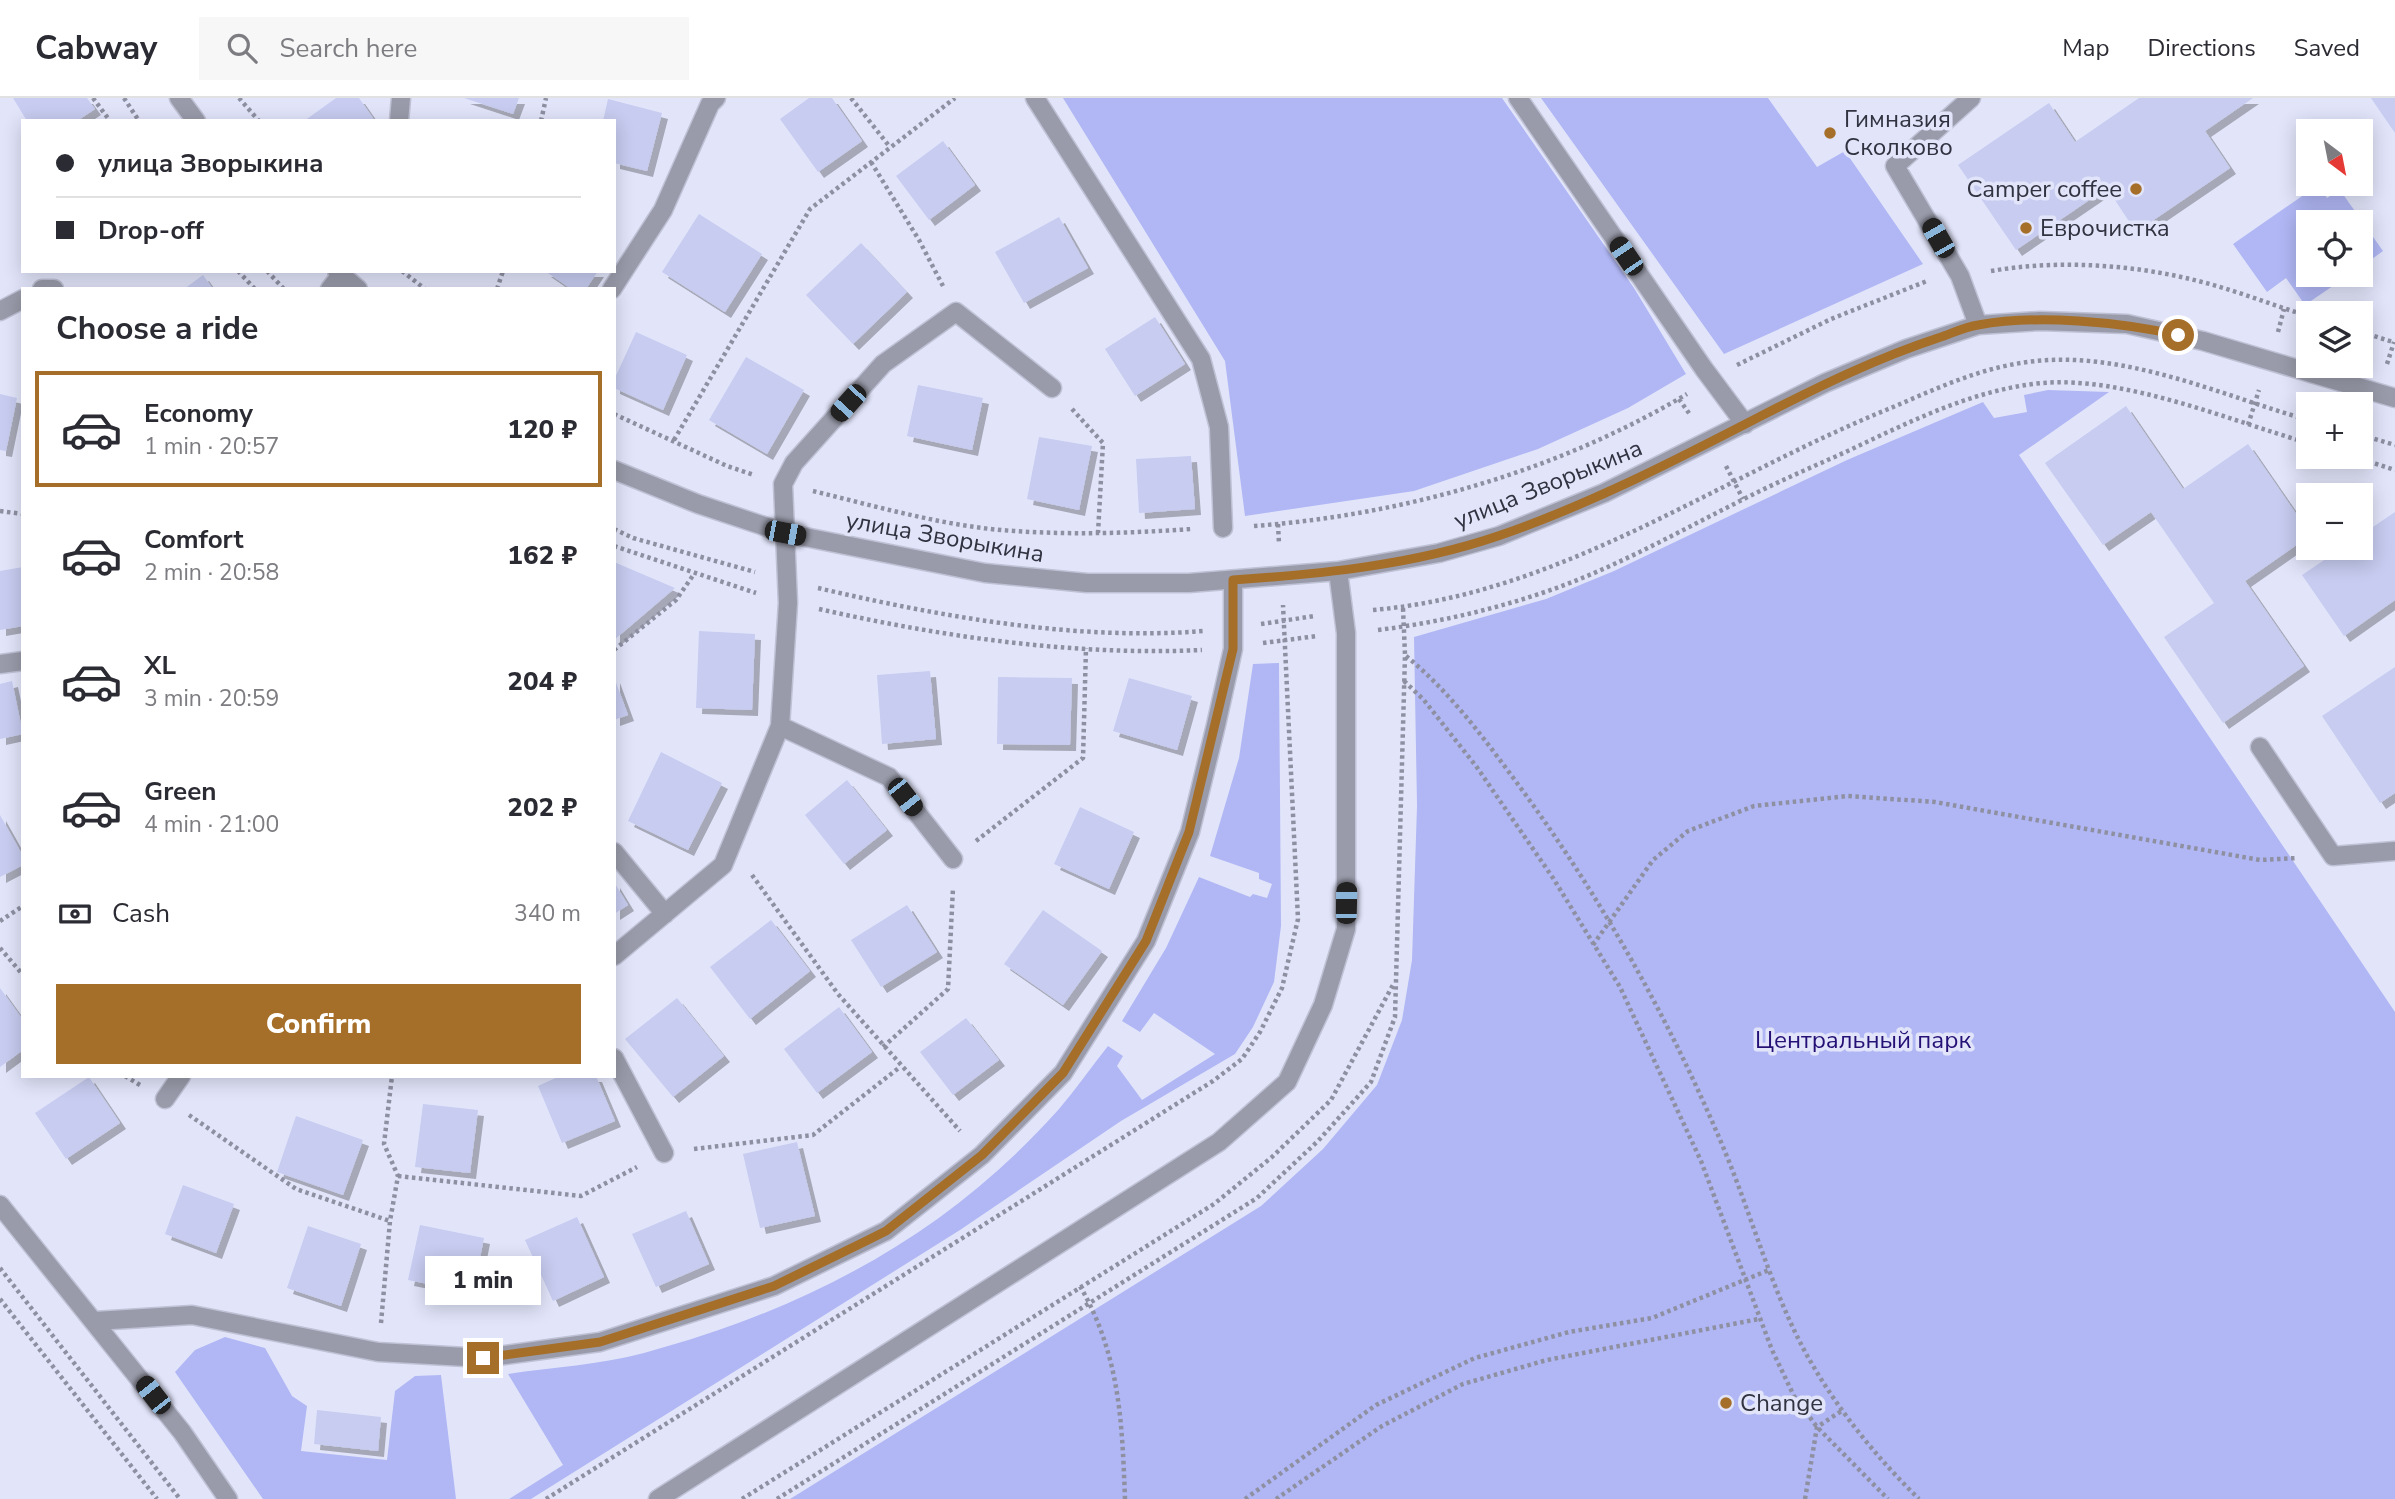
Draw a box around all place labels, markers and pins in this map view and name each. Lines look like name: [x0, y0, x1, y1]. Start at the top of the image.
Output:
place label: Гимназия Сколково: [1844, 103, 1953, 163]
marker: Гимназия Сколково: [1822, 125, 1838, 141]
place label: Camper coffee: [1967, 173, 2122, 205]
marker: Camper coffee: [2128, 181, 2144, 197]
place label: Еврочистка: [2040, 212, 2170, 244]
marker: Еврочистка: [2018, 220, 2034, 236]
place label: Change: [1740, 1387, 1823, 1419]
marker: Change: [1718, 1395, 1734, 1411]

